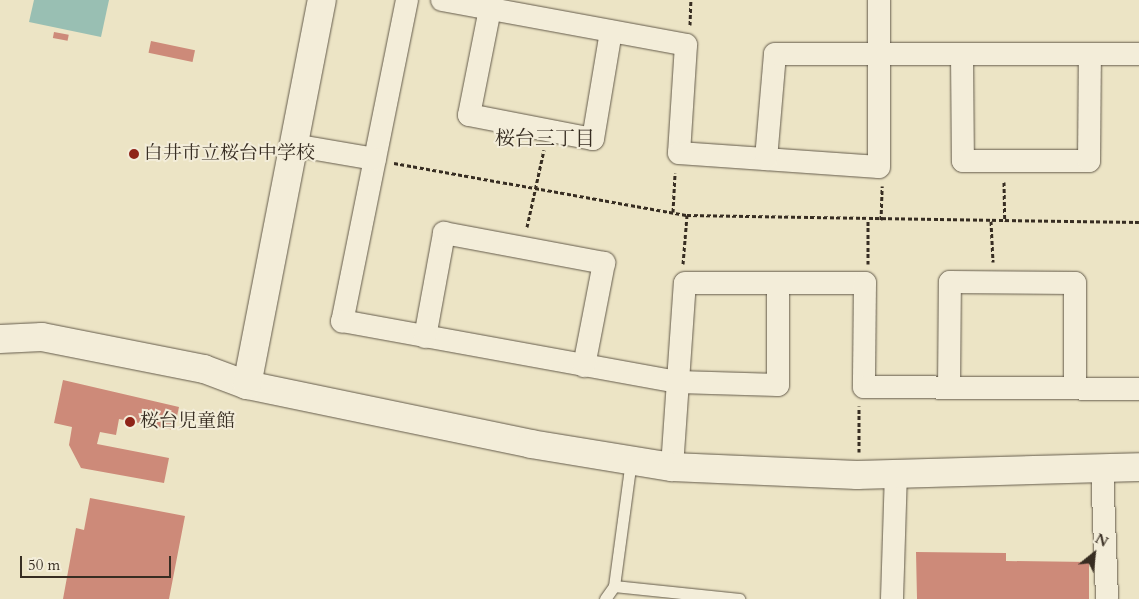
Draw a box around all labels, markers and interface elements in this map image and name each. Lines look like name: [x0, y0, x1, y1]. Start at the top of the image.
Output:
district label: 桜台三丁目: [495, 126, 595, 150]
place label: 白井市立桜台中学校: [144, 143, 315, 165]
marker: 白井市立桜台中学校: [128, 148, 140, 160]
place label: 桜台児童館: [140, 411, 235, 433]
marker: 桜台児童館: [124, 416, 136, 428]
north arrow: [1069, 529, 1119, 579]
text: N: [1092, 529, 1111, 552]
scale bar: [22, 546, 174, 578]
text: 50 m: [28, 555, 60, 575]

